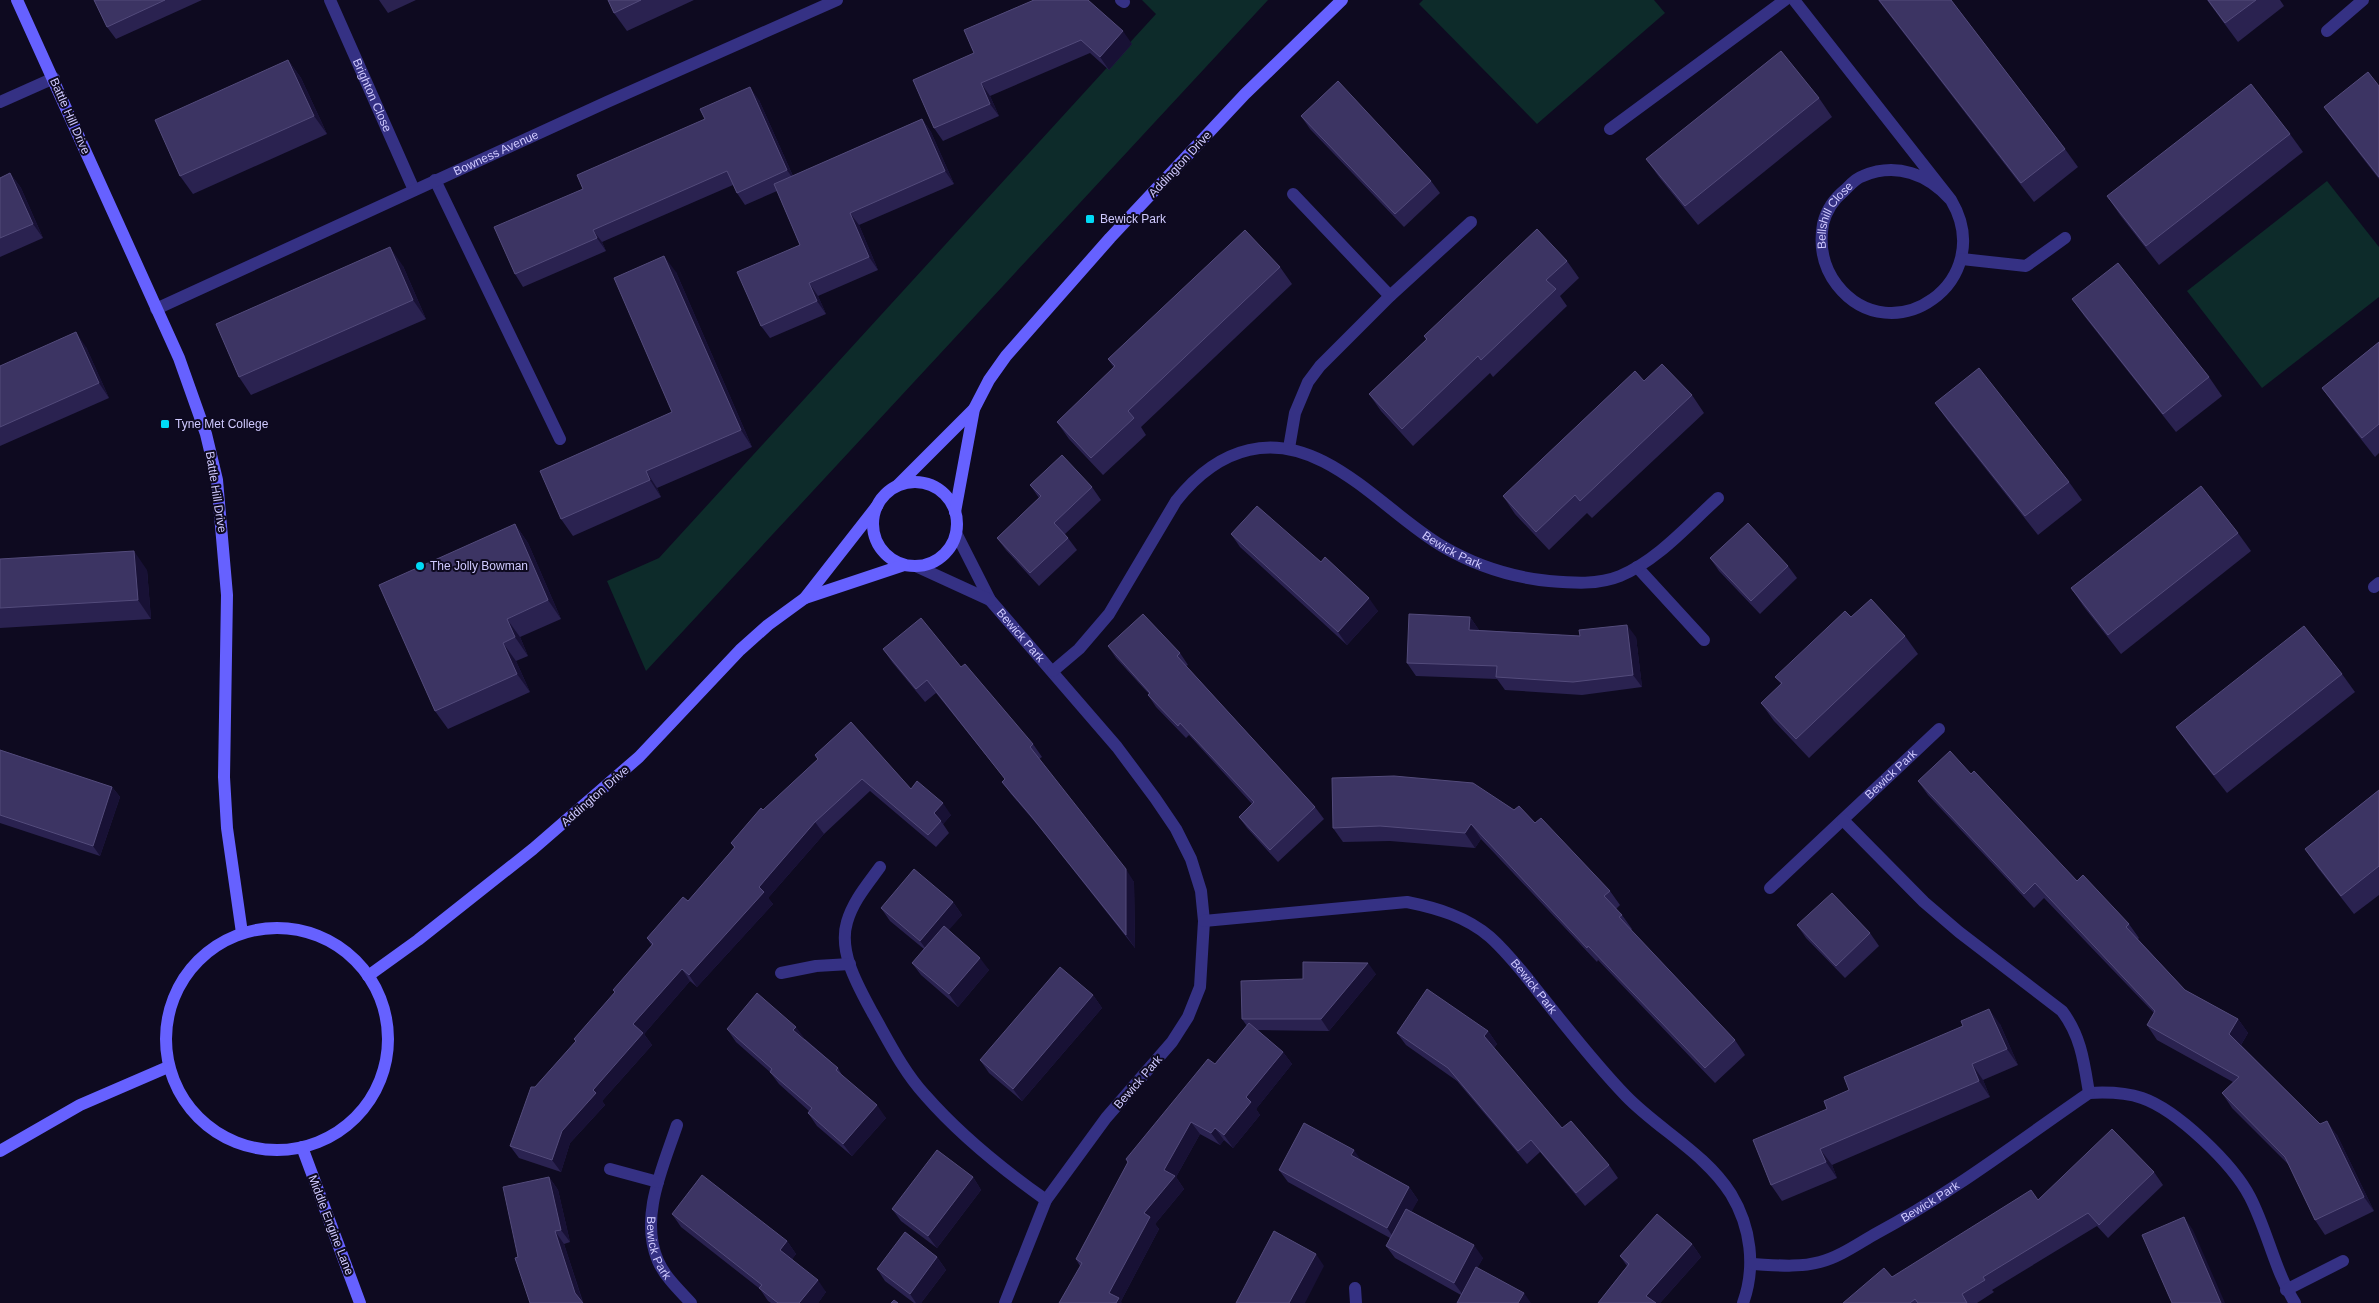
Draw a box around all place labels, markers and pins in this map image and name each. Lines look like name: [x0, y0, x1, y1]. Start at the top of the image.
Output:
place label: Bewick Park: [1100, 212, 1167, 226]
marker: Bewick Park: [1084, 213, 1096, 225]
place label: Tyne Met College: [175, 417, 269, 431]
marker: Tyne Met College: [159, 418, 171, 430]
place label: The Jolly Bowman: [430, 559, 528, 573]
marker: The Jolly Bowman: [414, 560, 426, 572]

